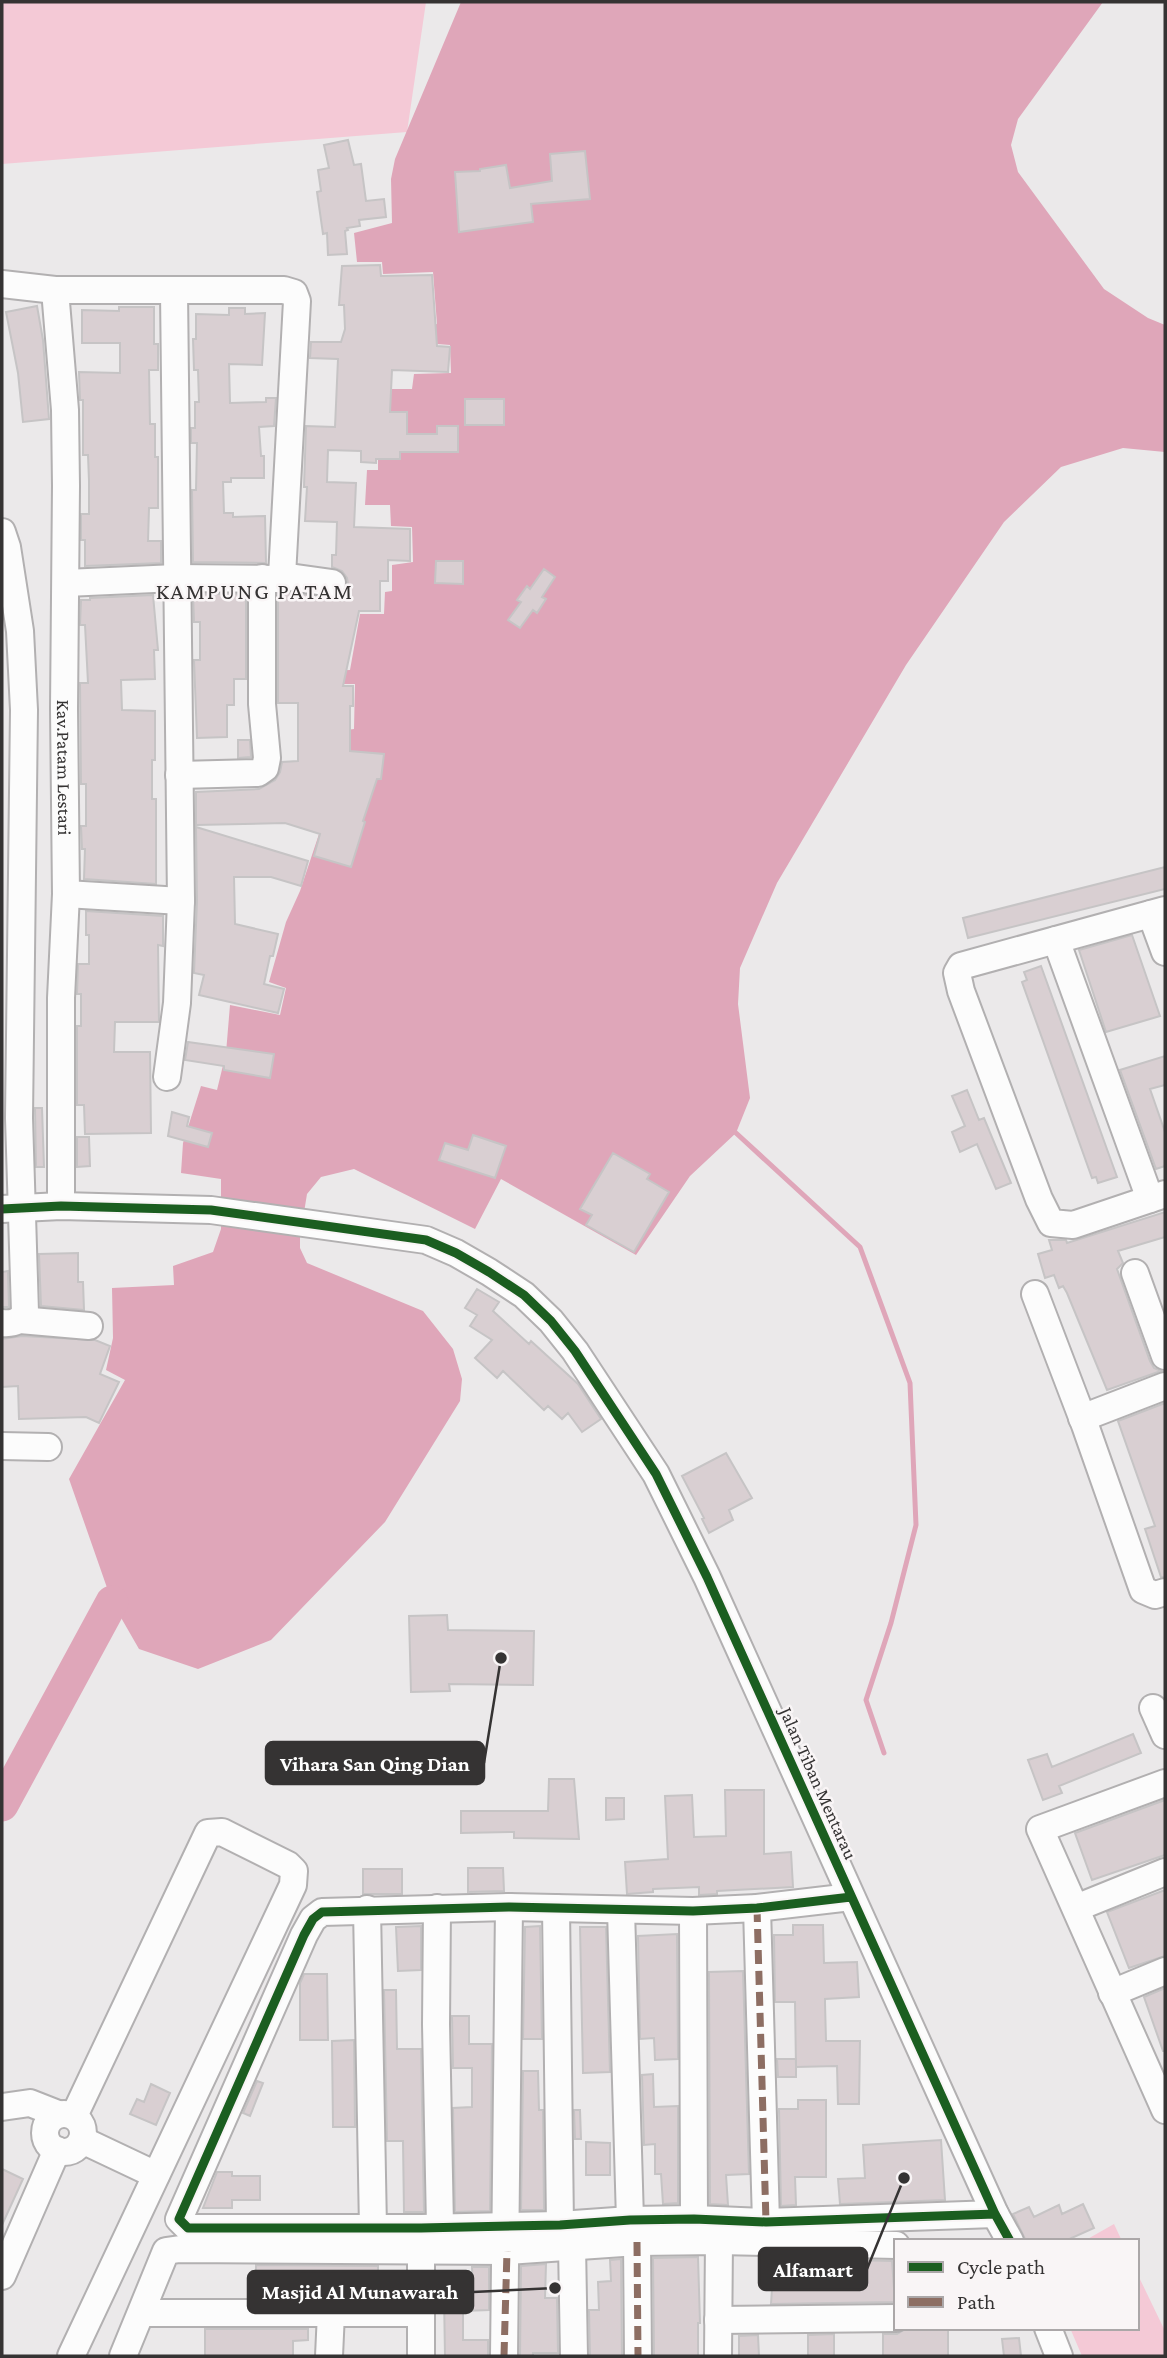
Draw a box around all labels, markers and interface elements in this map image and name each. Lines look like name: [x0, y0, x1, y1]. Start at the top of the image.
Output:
district label: KAMPUNG PATAM: [156, 578, 354, 604]
street label: Kav.Patam Lestari: [53, 700, 75, 836]
street label: Jalan Tiban Mentarau: [775, 1702, 862, 1862]
callout: Vihara San Qing Dian: [266, 1742, 484, 1784]
text: Vihara San Qing Dian: [279, 1752, 470, 1776]
legend: [894, 2239, 1139, 2330]
callout: Alfamart: [759, 2248, 867, 2290]
text: Cycle path: [957, 2255, 1045, 2279]
text: Alfamart: [772, 2258, 853, 2282]
callout: Masjid Al Munawarah: [248, 2271, 473, 2313]
text: Masjid Al Munawarah: [262, 2280, 458, 2304]
text: Path: [957, 2290, 995, 2314]

